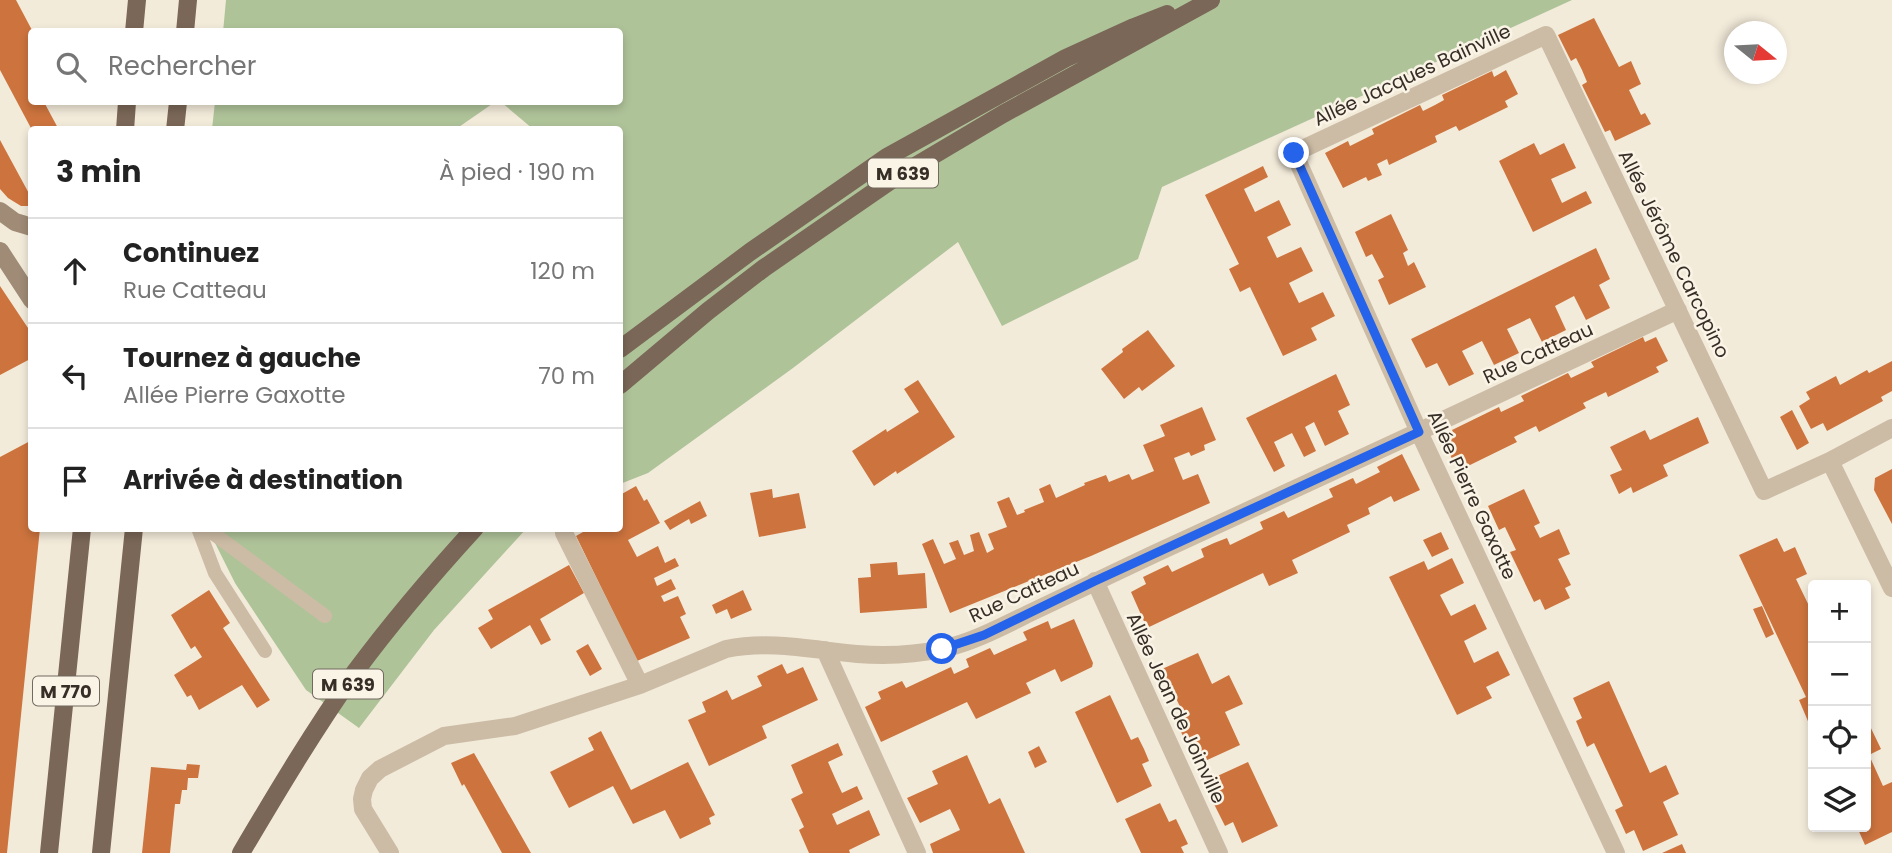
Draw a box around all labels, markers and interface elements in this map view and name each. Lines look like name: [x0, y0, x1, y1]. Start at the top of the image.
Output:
street label: Allée Jacques Bainville: [1309, 17, 1515, 133]
north arrow: [1724, 21, 1787, 84]
search box: [28, 28, 623, 105]
icon: search: [52, 48, 90, 86]
text: Rechercher: [108, 48, 256, 84]
route end: [1278, 137, 1309, 168]
street label: Allée Jérôme Carcopino: [1612, 145, 1736, 363]
text: 3 min: [56, 150, 141, 193]
text: À pied · 190 m: [439, 156, 595, 188]
road number: M 639: [868, 158, 938, 188]
text: Continuez: [123, 235, 259, 271]
icon: ahead: [56, 252, 94, 290]
text: 120 m: [530, 255, 595, 287]
text: Rue Catteau: [123, 274, 267, 306]
street label: Rue Catteau: [1479, 316, 1597, 390]
text: Tournez à gauche: [123, 340, 361, 376]
icon: left: [56, 357, 94, 395]
text: 70 m: [538, 360, 595, 392]
text: Allée Pierre Gaxotte: [123, 379, 345, 411]
street label: Allée Pierre Gaxotte: [1421, 406, 1523, 584]
icon: arrive: [56, 462, 94, 500]
text: Arrivée à destination: [123, 462, 403, 498]
street label: Rue Catteau: [965, 555, 1083, 629]
map controls: [1808, 580, 1871, 832]
button: +: [1808, 580, 1871, 643]
street label: Allée Jean de Joinville: [1120, 608, 1232, 808]
route start: [926, 633, 957, 664]
button: −: [1808, 643, 1871, 706]
road number: M 639: [313, 670, 383, 698]
road number: M 770: [33, 676, 99, 706]
button: locate: [1808, 706, 1871, 769]
button: layers: [1808, 769, 1871, 832]

